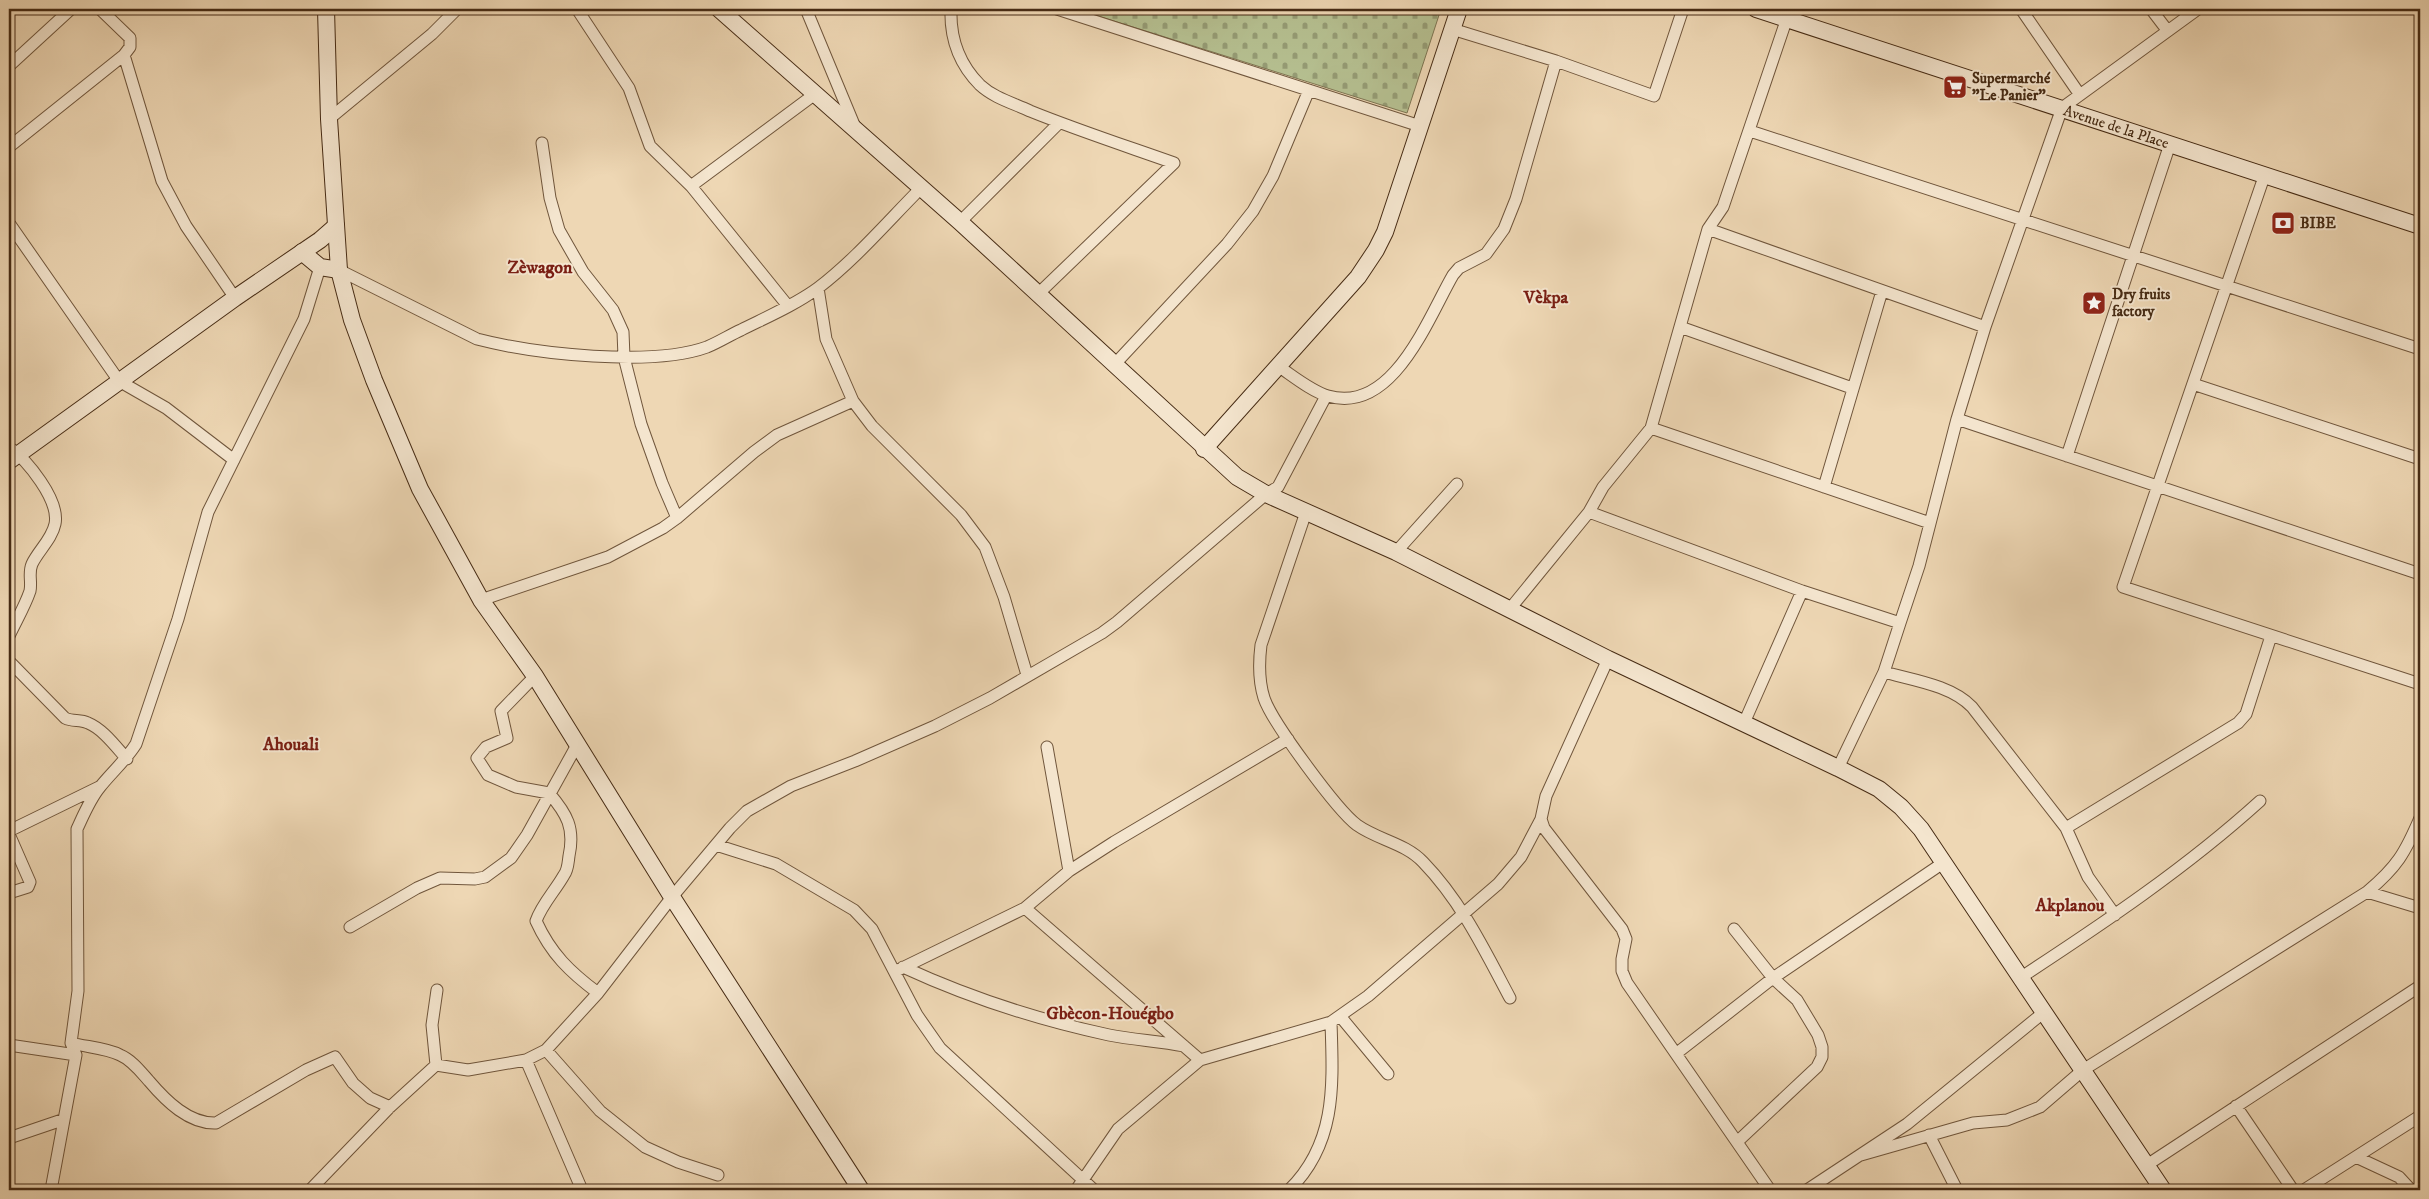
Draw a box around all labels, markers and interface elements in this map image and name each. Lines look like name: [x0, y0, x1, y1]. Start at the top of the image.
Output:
place label: Supermarché "Le Panier": [1972, 69, 2051, 105]
supermarket icon: Supermarché "Le Panier": [1942, 74, 1968, 100]
street label: Avenue de la Place: [2061, 101, 2171, 153]
bank icon: BIBE: [2270, 210, 2296, 236]
place label: BIBE: [2300, 214, 2336, 233]
district label: Zèwagon: [507, 257, 573, 279]
place label: Dry fruits factory: [2111, 285, 2170, 321]
district label: Vèkpa: [1523, 287, 1569, 309]
place icon: Dry fruits factory: [2081, 290, 2107, 316]
district label: Ahouali: [262, 734, 319, 756]
district label: Akplanou: [2034, 895, 2105, 917]
district label: Gbècon-Houégbo: [1046, 1003, 1174, 1025]

